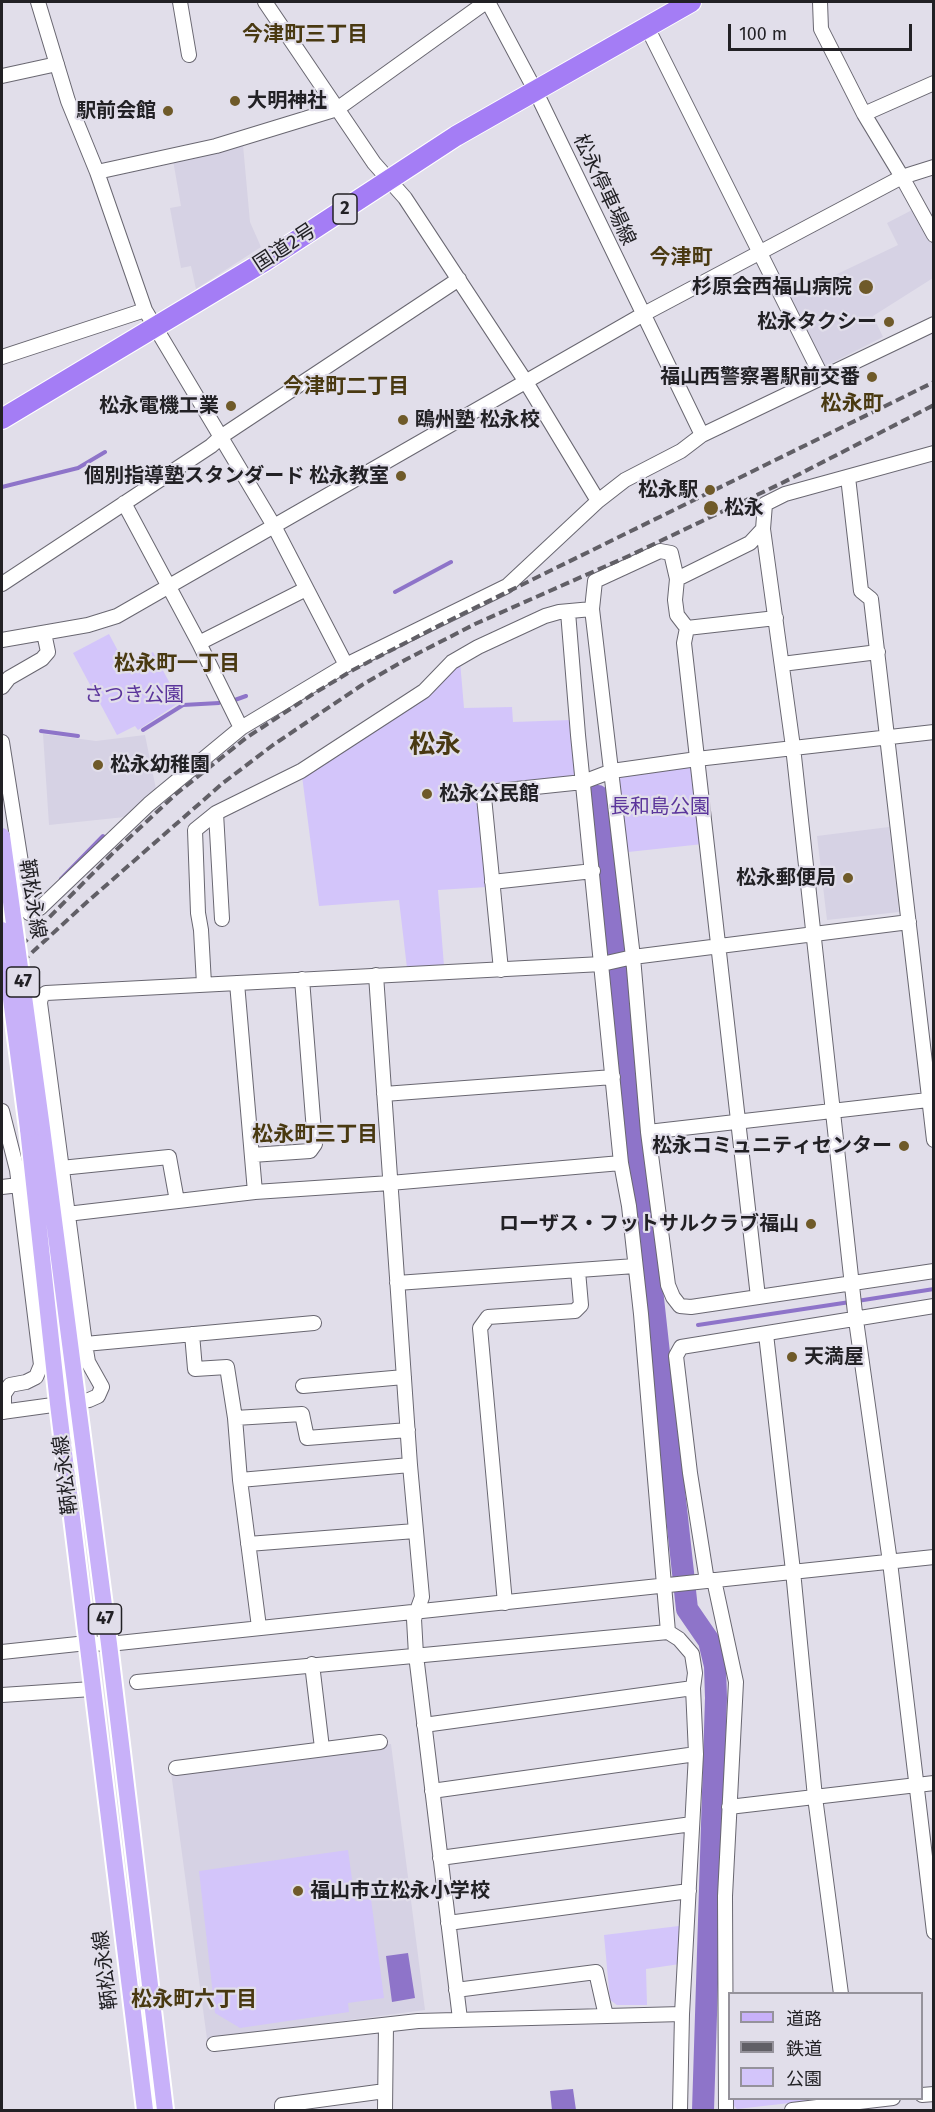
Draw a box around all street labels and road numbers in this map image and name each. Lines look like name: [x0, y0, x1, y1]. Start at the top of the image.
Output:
street label: 松永停車場線: [568, 131, 640, 249]
road number: 2: [333, 194, 357, 224]
street label: 国道2号: [249, 219, 321, 277]
street label: 鞆松永線: [14, 858, 50, 940]
road number: 47: [7, 967, 40, 997]
street label: 鞆松永線: [49, 1434, 83, 1516]
road number: 47: [88, 1604, 122, 1634]
street label: 鞆松永線: [89, 1929, 123, 2011]

